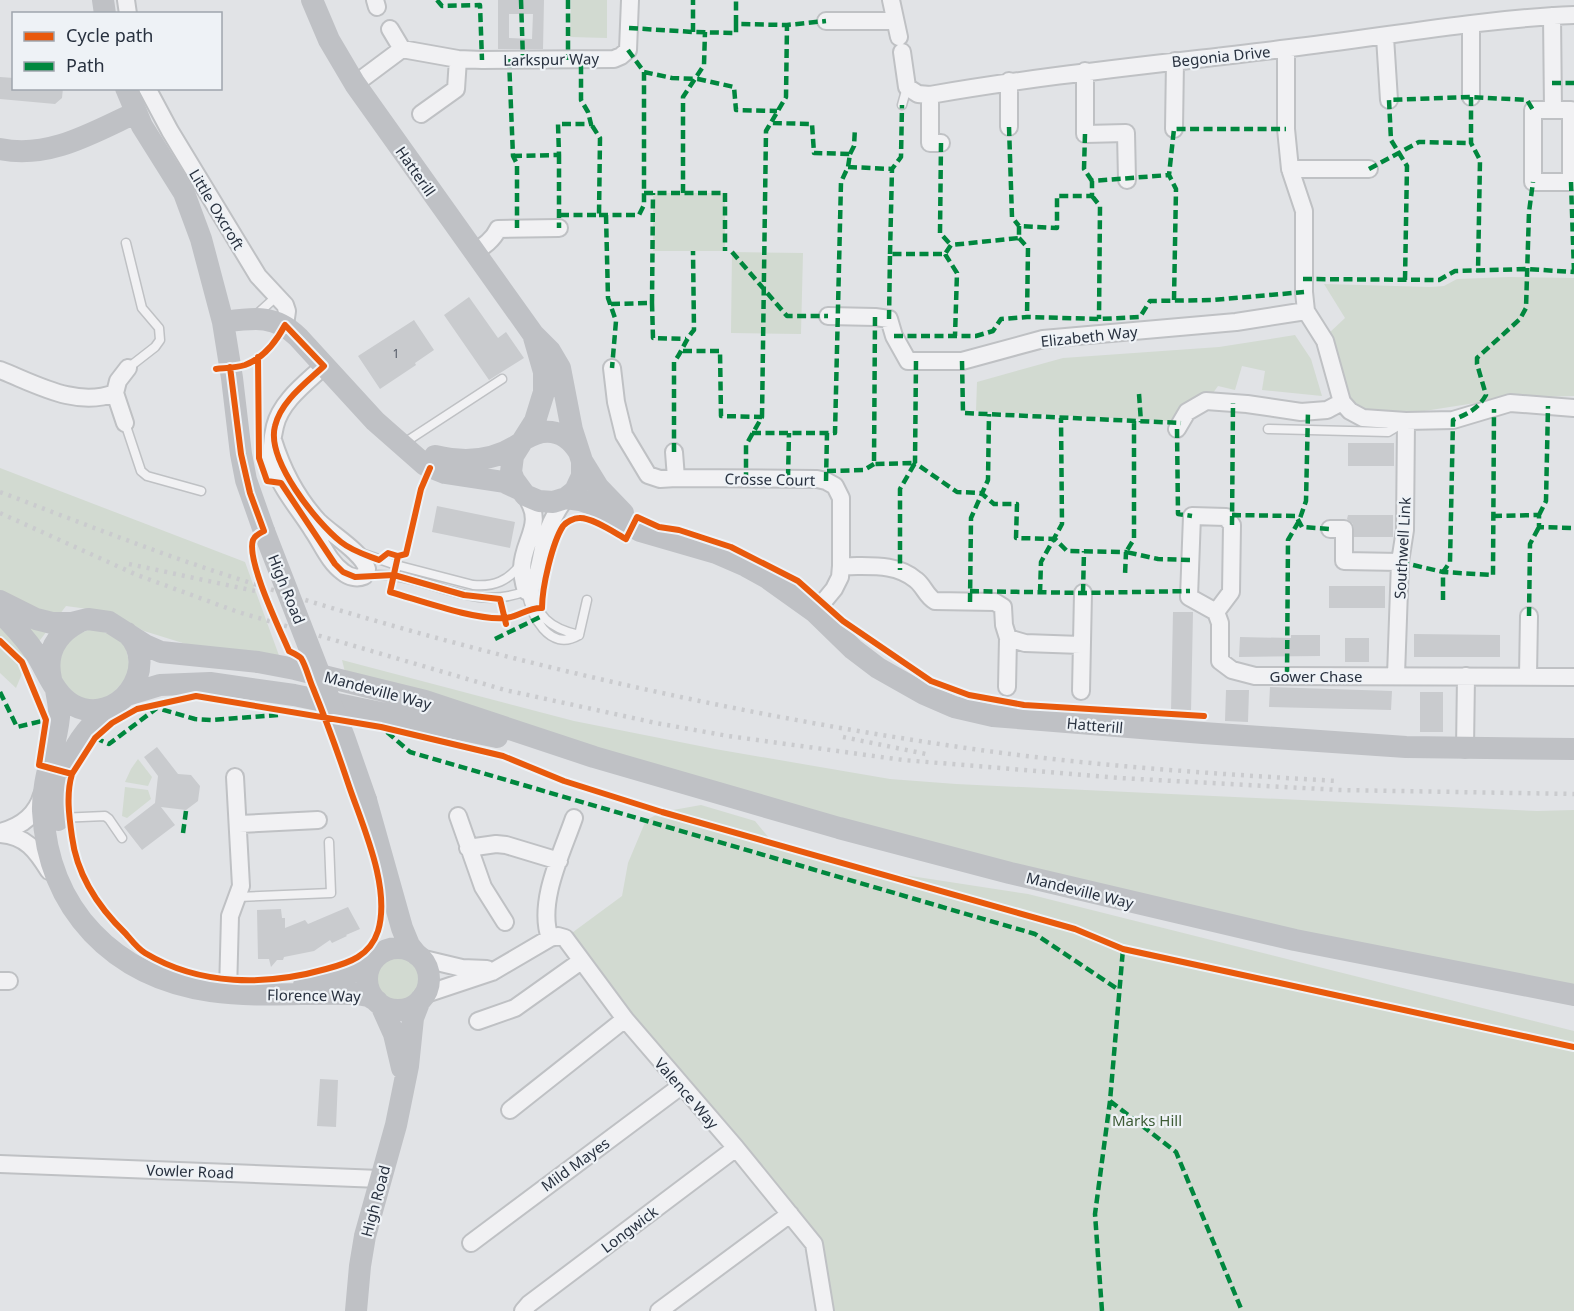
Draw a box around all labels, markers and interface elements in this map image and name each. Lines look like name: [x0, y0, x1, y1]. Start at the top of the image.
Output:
legend: [12, 12, 222, 90]
text: Cycle path: [66, 23, 153, 47]
street label: Begonia Drive: [1171, 41, 1271, 71]
street label: Larkspur Way: [503, 48, 599, 70]
text: Path: [66, 53, 105, 77]
street label: Hatterill: [392, 142, 440, 200]
street label: Little Oxcroft: [185, 165, 249, 254]
street label: Elizabeth Way: [1039, 321, 1139, 351]
house number: 1: [393, 345, 399, 362]
street label: Crosse Court: [725, 468, 816, 490]
street label: Southwell Link: [1389, 496, 1415, 600]
street label: High Road: [264, 551, 310, 627]
street label: Mandeville Way: [322, 666, 434, 714]
street label: Gower Chase: [1270, 666, 1362, 686]
street label: Hatterill: [1066, 713, 1124, 737]
street label: Mandeville Way: [1024, 867, 1136, 913]
street label: Florence Way: [267, 984, 361, 1006]
street label: Valence Way: [651, 1053, 724, 1133]
park label: Marks Hill: [1112, 1110, 1182, 1130]
street label: Mild Mayes: [537, 1132, 613, 1196]
street label: Vowler Road: [146, 1159, 234, 1183]
street label: High Road: [356, 1163, 394, 1239]
street label: Longwick: [597, 1201, 661, 1257]

